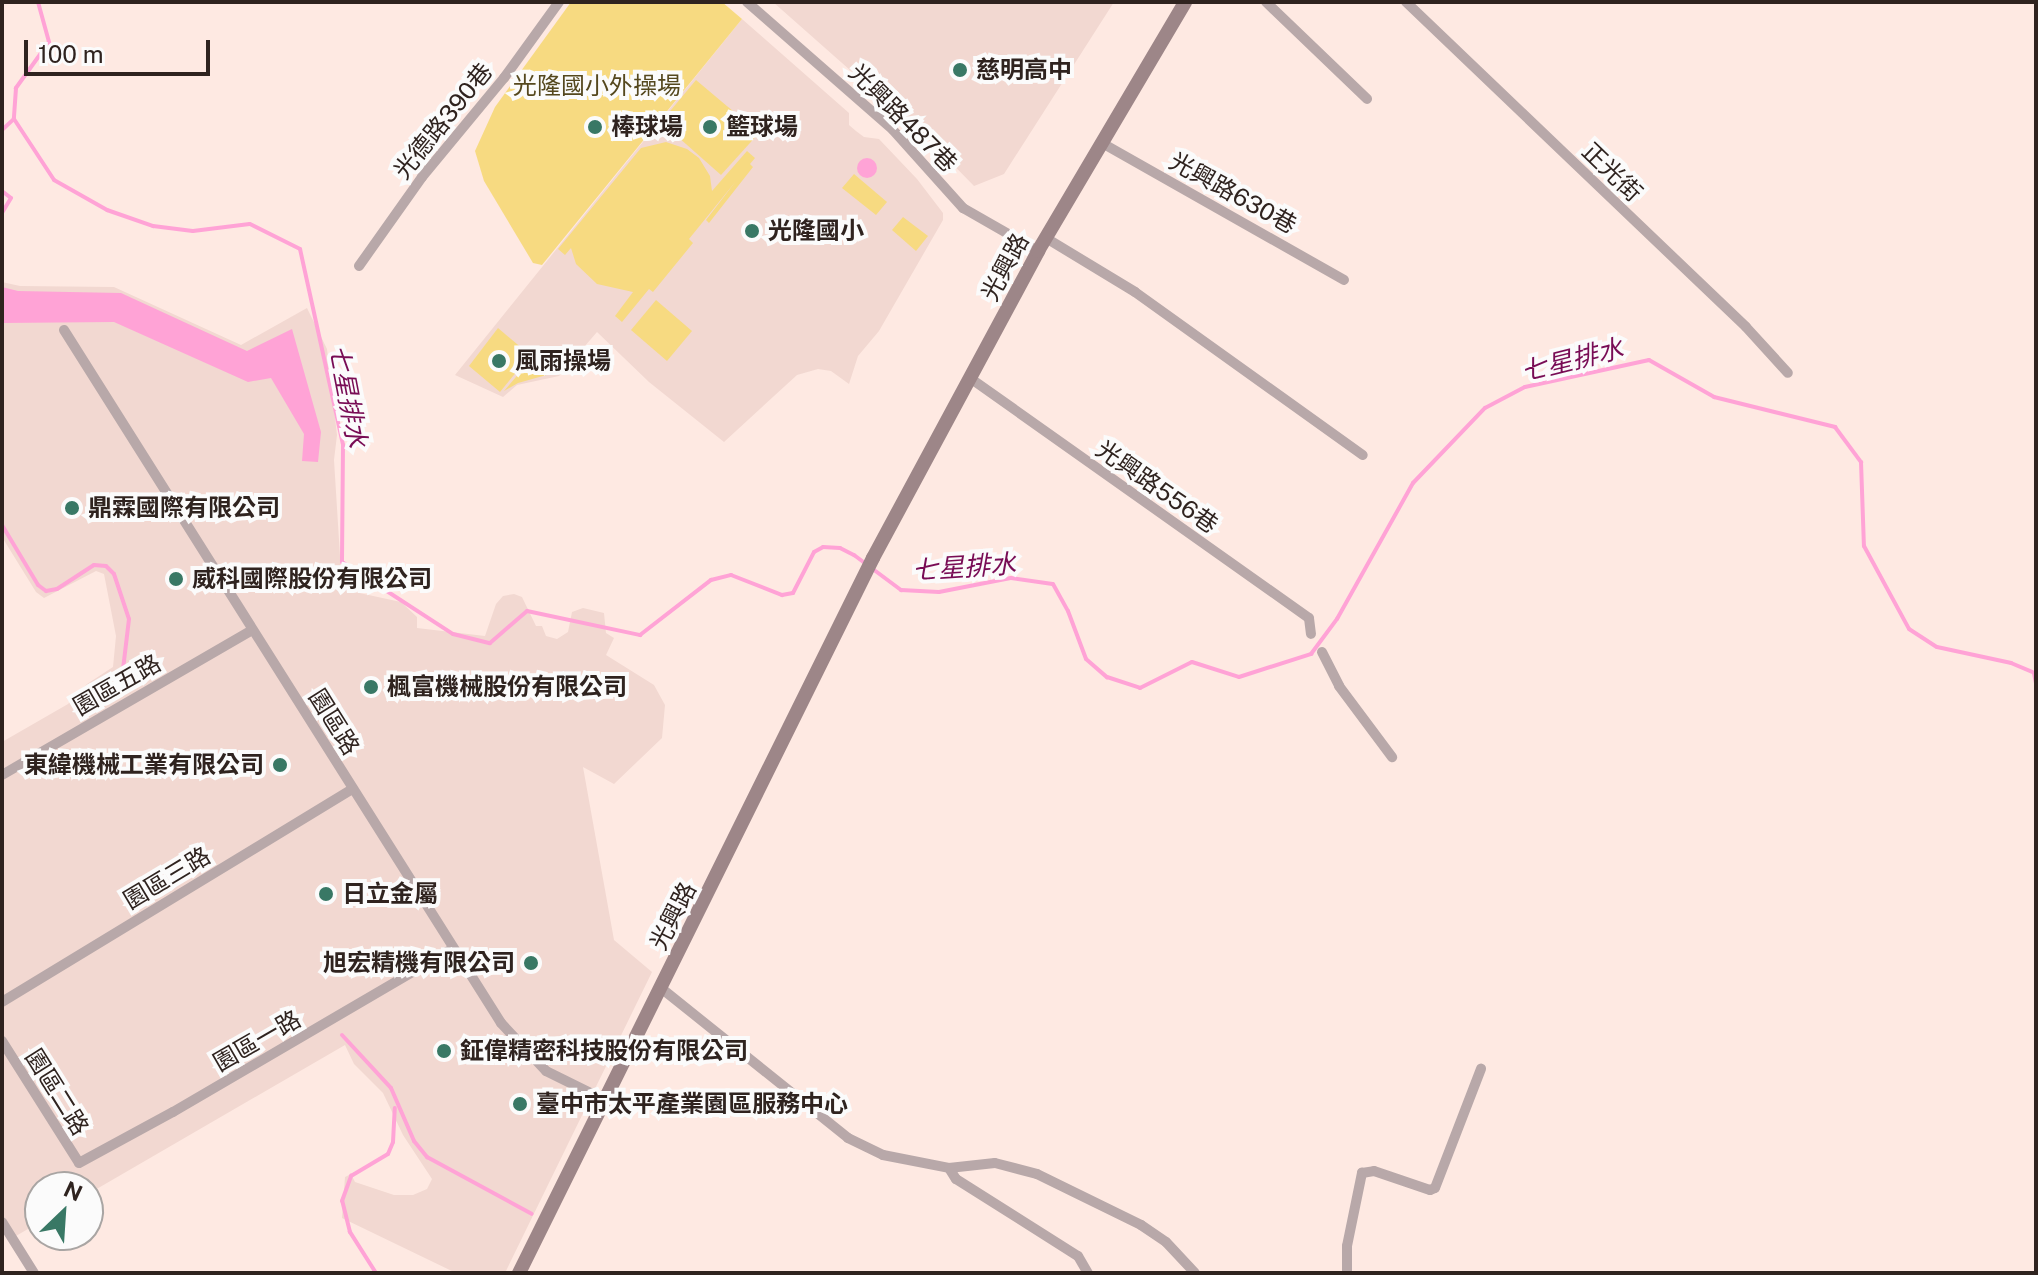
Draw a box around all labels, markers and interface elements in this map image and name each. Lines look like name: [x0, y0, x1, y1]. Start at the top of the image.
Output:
scale bar: [28, 24, 214, 74]
text: 100 m: [38, 40, 104, 68]
place label: 慈明高中: [976, 56, 1072, 84]
street label: 光德路390巷: [388, 57, 498, 185]
street label: 光興路487巷: [843, 58, 963, 178]
marker: 慈明高中: [951, 61, 969, 79]
park label: 光隆國小外操場: [513, 72, 681, 100]
place label: 棒球場: [611, 113, 683, 141]
place label: 籃球場: [726, 113, 798, 141]
marker: 棒球場: [586, 118, 604, 136]
marker: 籃球場: [701, 118, 719, 136]
street label: 正光街: [1576, 137, 1648, 207]
street label: 光興路630巷: [1165, 146, 1301, 240]
place label: 光隆國小: [768, 217, 864, 245]
marker: 光隆國小: [743, 222, 761, 240]
street label: 光興路: [975, 228, 1035, 306]
water label: 七星排水: [1518, 332, 1626, 388]
water label: 七星排水: [323, 342, 373, 450]
place label: 風雨操場: [515, 347, 611, 375]
marker: 風雨操場: [490, 352, 508, 370]
street label: 光興路556巷: [1091, 435, 1223, 539]
place label: 鼎霖國際有限公司: [88, 494, 280, 522]
marker: 鼎霖國際有限公司: [63, 499, 81, 517]
water label: 七星排水: [911, 548, 1017, 586]
place label: 威科國際股份有限公司: [192, 565, 432, 593]
marker: 威科國際股份有限公司: [167, 570, 185, 588]
street label: 園區五路: [68, 649, 166, 721]
place label: 楓富機械股份有限公司: [387, 673, 627, 701]
marker: 楓富機械股份有限公司: [362, 678, 380, 696]
street label: 園區路: [303, 684, 365, 760]
place label: 東緯機械工業有限公司: [24, 751, 264, 779]
marker: 東緯機械工業有限公司: [271, 756, 289, 774]
street label: 園區三路: [118, 841, 216, 915]
street label: 光興路: [644, 877, 702, 955]
place label: 日立金屬: [342, 880, 438, 908]
marker: 日立金屬: [317, 885, 335, 903]
place label: 旭宏精機有限公司: [323, 949, 515, 977]
marker: 旭宏精機有限公司: [522, 954, 540, 972]
street label: 園區一路: [208, 1005, 306, 1077]
place label: 鉦偉精密科技股份有限公司: [460, 1037, 748, 1065]
marker: 鉦偉精密科技股份有限公司: [435, 1042, 453, 1060]
street label: 園區二路: [19, 1044, 95, 1140]
place label: 臺中市太平產業園區服務中心: [536, 1090, 848, 1118]
marker: 臺中市太平產業園區服務中心: [511, 1095, 529, 1113]
north arrow: [24, 1171, 104, 1251]
text: N: [60, 1176, 87, 1206]

